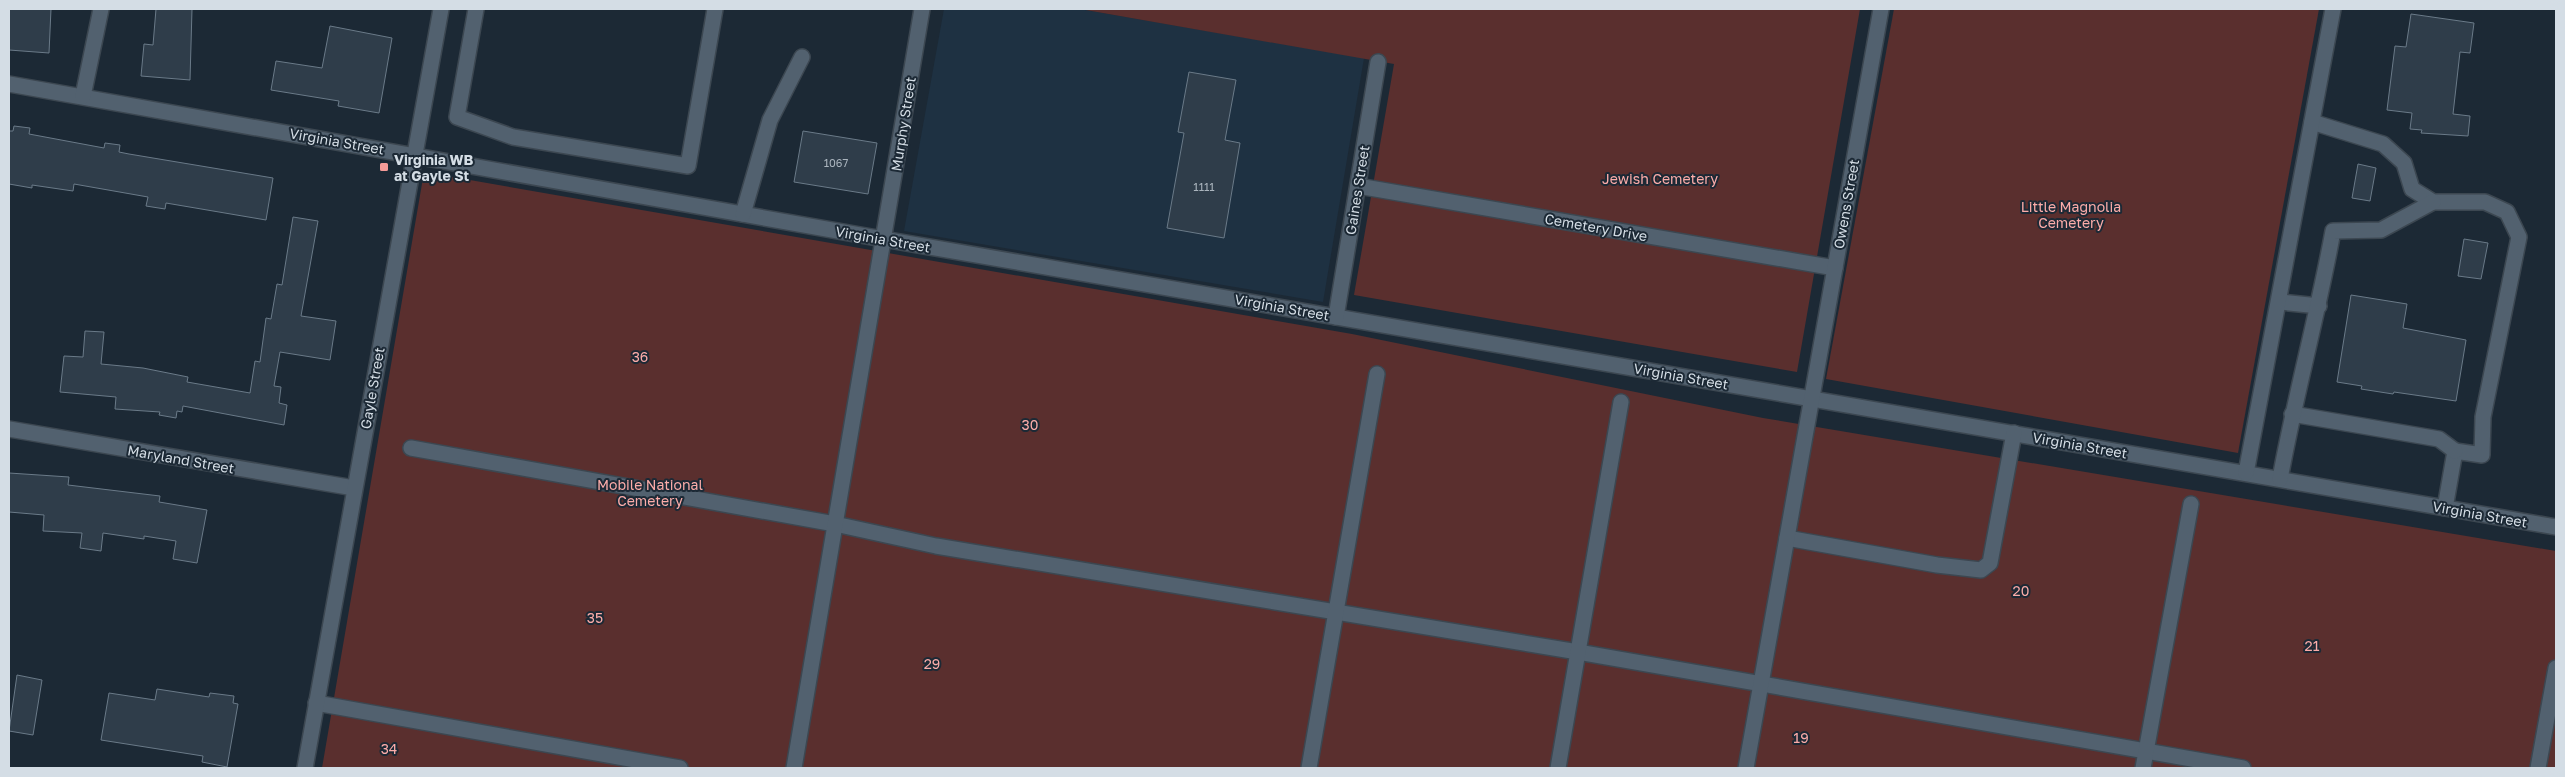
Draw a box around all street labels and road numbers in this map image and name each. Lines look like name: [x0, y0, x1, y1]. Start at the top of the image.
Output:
street label: Murphy Street: [887, 75, 919, 173]
street label: Virginia Street: [288, 124, 386, 158]
street label: Gaines Street: [1342, 144, 1372, 236]
street label: Owens Street: [1830, 158, 1862, 250]
street label: Cemetery Drive: [1543, 210, 1649, 244]
street label: Virginia Street: [834, 222, 932, 256]
street label: Virginia Street: [1233, 290, 1331, 324]
street label: Gayle Street: [356, 346, 388, 430]
street label: Virginia Street: [1632, 359, 1730, 393]
street label: Virginia Street: [2031, 428, 2129, 462]
street label: Maryland Street: [126, 441, 236, 477]
street label: Virginia Street: [2431, 497, 2529, 531]

